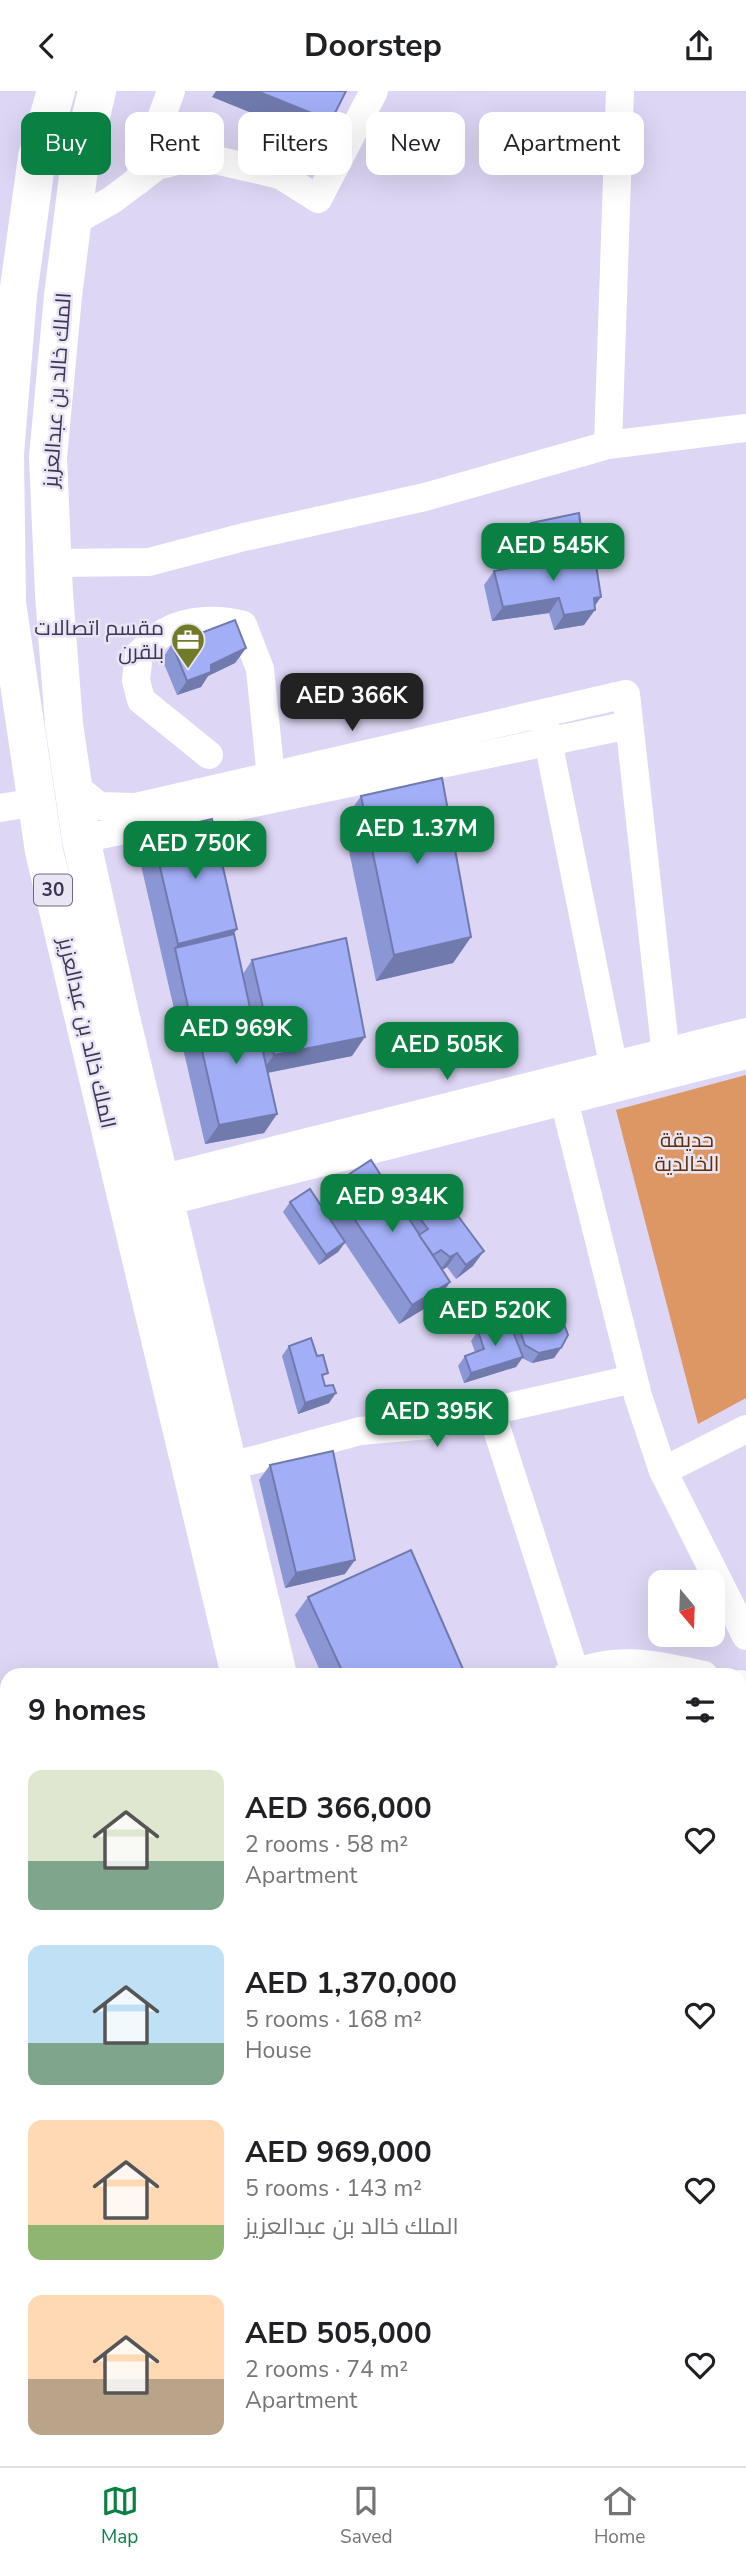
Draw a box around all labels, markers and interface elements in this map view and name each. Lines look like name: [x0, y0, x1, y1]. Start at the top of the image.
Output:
text: Doorstep: [304, 24, 442, 67]
icon: back: [28, 27, 66, 65]
icon: share: [680, 27, 718, 65]
chip: Buy: [21, 112, 111, 175]
chip: Rent: [125, 112, 224, 175]
chip: Filters: [238, 112, 352, 175]
chip: New: [366, 112, 465, 175]
chip: Apartment: [479, 112, 644, 175]
street label: الملك خالد بن عبدالعزيز: [36, 292, 78, 489]
pin: AED 545K: [481, 524, 625, 583]
text: AED 545K: [497, 530, 609, 561]
place label: مقسم اتصالات بلقرن: [34, 614, 164, 666]
office icon: مقسم اتصالات بلقرن: [169, 621, 207, 670]
pin: AED 366K: [280, 673, 424, 733]
text: AED 366K: [296, 680, 408, 711]
pin: AED 1.37M: [337, 807, 497, 866]
text: AED 1.37M: [356, 813, 478, 844]
pin: AED 750K: [123, 821, 267, 881]
text: AED 750K: [139, 828, 251, 859]
road number: 30: [34, 875, 72, 905]
street label: الملك خالد بن عبدالعزيز: [51, 934, 123, 1131]
pin: AED 969K: [164, 1007, 308, 1066]
text: AED 969K: [180, 1013, 292, 1044]
pin: AED 505K: [375, 1023, 519, 1082]
text: AED 505K: [391, 1029, 503, 1060]
park label: حديقة الخالدية: [654, 1126, 720, 1178]
pin: AED 934K: [320, 1175, 464, 1234]
text: AED 934K: [336, 1181, 448, 1212]
pin: AED 520K: [423, 1289, 567, 1348]
text: AED 520K: [439, 1295, 551, 1326]
pin: AED 395K: [365, 1389, 509, 1449]
text: AED 395K: [381, 1396, 493, 1427]
north arrow: [648, 1570, 724, 1647]
map controls: [648, 1570, 725, 1647]
text: 9 homes: [28, 1690, 146, 1731]
icon: filters: [681, 1691, 719, 1729]
text: AED 366,000: [245, 1788, 432, 1829]
icon: home: [84, 1798, 168, 1882]
icon: heart: [681, 1821, 719, 1859]
text: 2 rooms · 58 m²: [245, 1829, 408, 1860]
text: Apartment: [245, 1860, 357, 1891]
text: AED 1,370,000: [245, 1963, 457, 2004]
icon: home: [84, 1973, 168, 2057]
icon: heart: [681, 1996, 719, 2034]
text: 5 rooms · 168 m²: [245, 2004, 422, 2035]
text: House: [245, 2035, 312, 2066]
text: AED 969,000: [245, 2132, 432, 2173]
icon: home: [84, 2148, 168, 2232]
icon: heart: [681, 2171, 719, 2209]
text: 5 rooms · 143 m²: [245, 2173, 422, 2204]
text: الملك خالد بن عبدالعزيز: [245, 2211, 459, 2242]
text: AED 505,000: [245, 2313, 432, 2354]
icon: home: [84, 2323, 168, 2407]
icon: heart: [681, 2346, 719, 2384]
text: 2 rooms · 74 m²: [245, 2354, 408, 2385]
text: Apartment: [245, 2385, 357, 2416]
tab: Map: [101, 2482, 139, 2550]
tab: Saved: [340, 2482, 393, 2550]
tab: Home: [594, 2482, 645, 2550]

